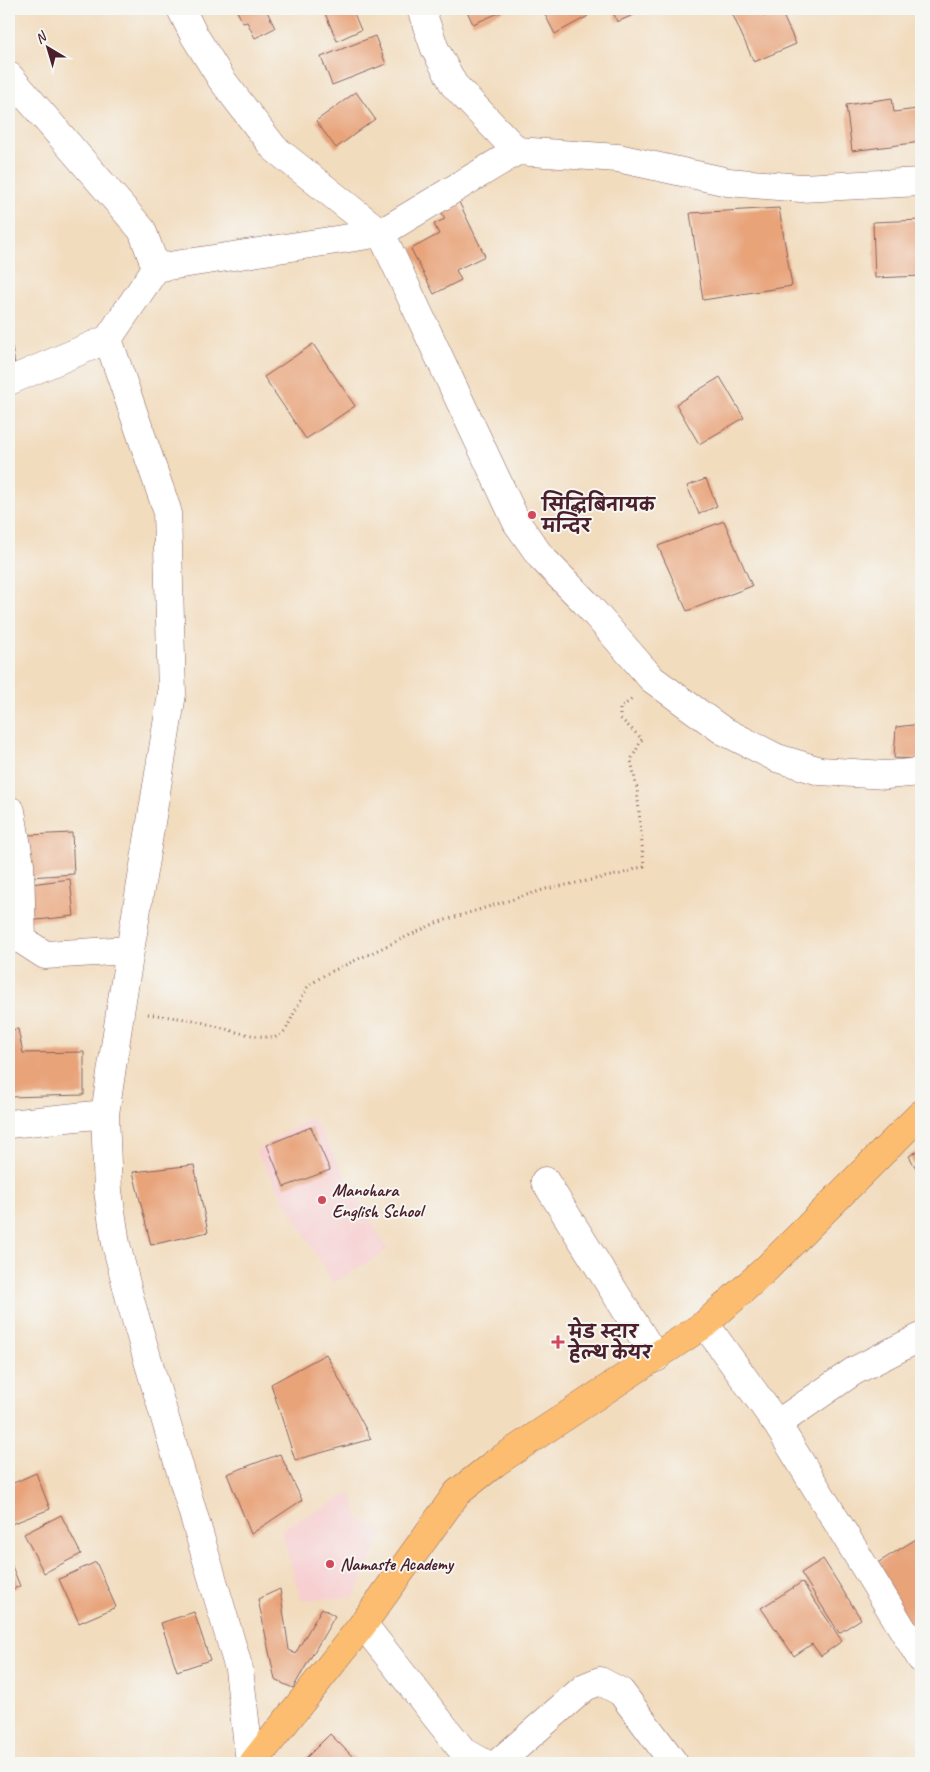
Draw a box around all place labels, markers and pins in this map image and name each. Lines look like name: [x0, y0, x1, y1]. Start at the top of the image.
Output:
place label: सिद्धिबिनायक मन्दिर: [540, 490, 656, 537]
marker: सिद्धिबिनायक मन्दिर: [526, 509, 538, 521]
place label: Manohara English School: [332, 1179, 426, 1222]
marker: Manohara English School: [316, 1194, 328, 1206]
place label: मेड स्टार हेल्थ केयर: [567, 1317, 654, 1364]
marker: मेड स्टार हेल्थ केयर: [551, 1335, 565, 1349]
place label: Namaste Academy: [340, 1553, 455, 1575]
marker: Namaste Academy: [324, 1558, 336, 1570]

